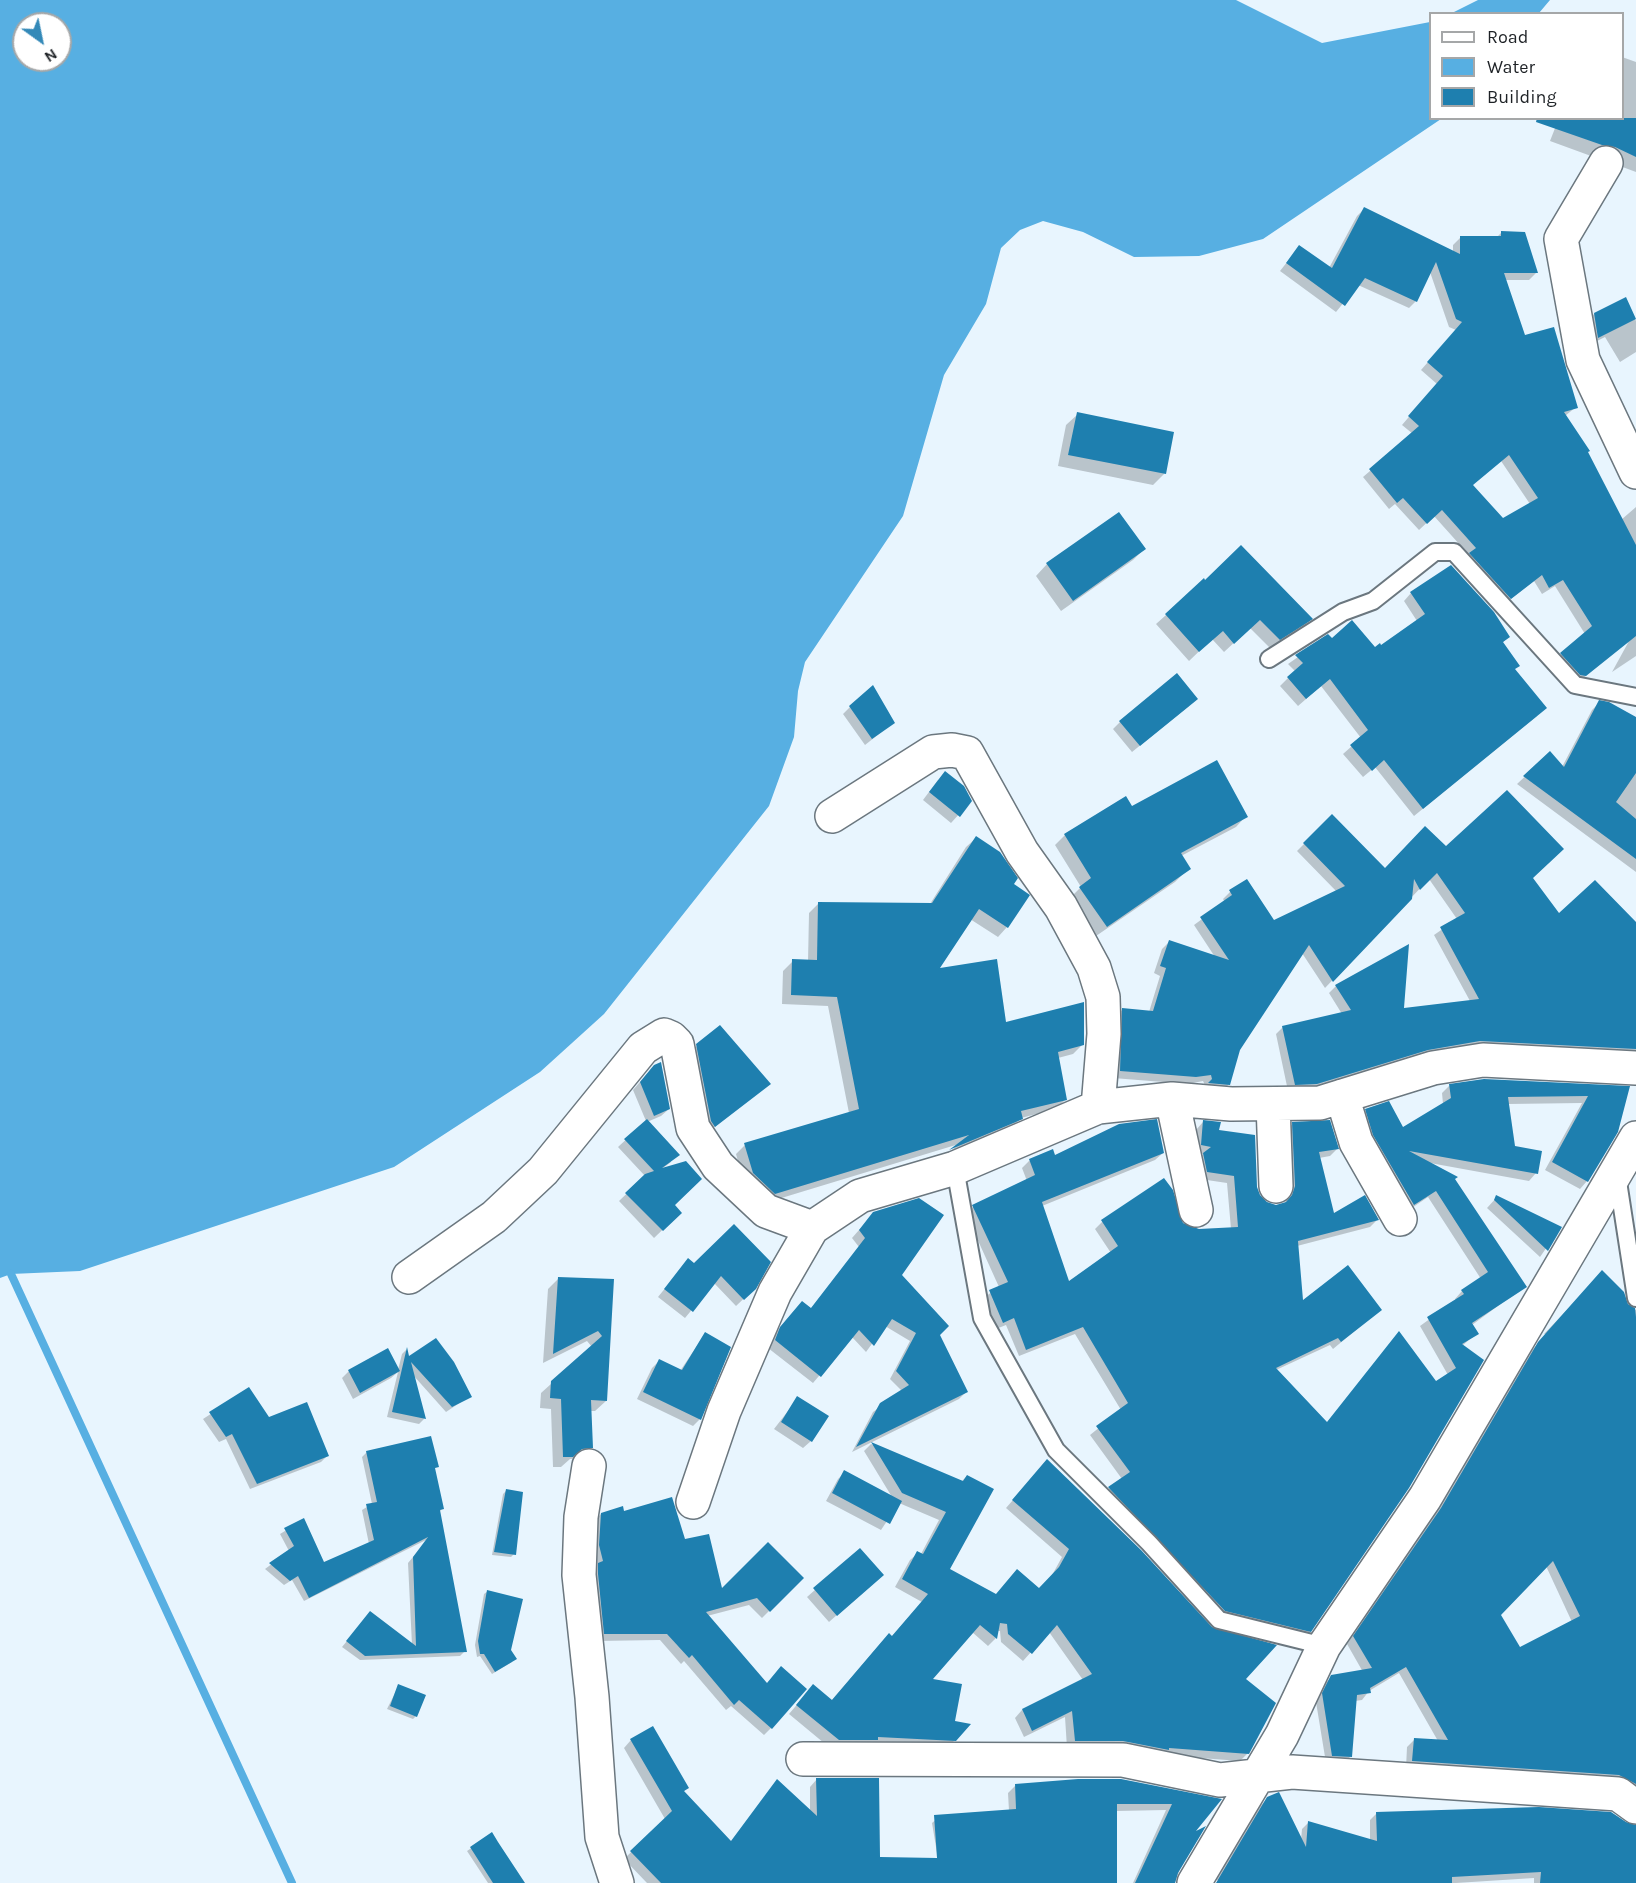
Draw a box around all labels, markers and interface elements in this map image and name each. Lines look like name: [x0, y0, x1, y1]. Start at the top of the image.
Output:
north arrow: [12, 12, 72, 72]
legend: [1429, 12, 1624, 120]
text: Road: [1487, 26, 1528, 48]
text: N: [41, 45, 61, 67]
text: Water: [1487, 56, 1535, 78]
text: Building: [1487, 86, 1557, 108]

